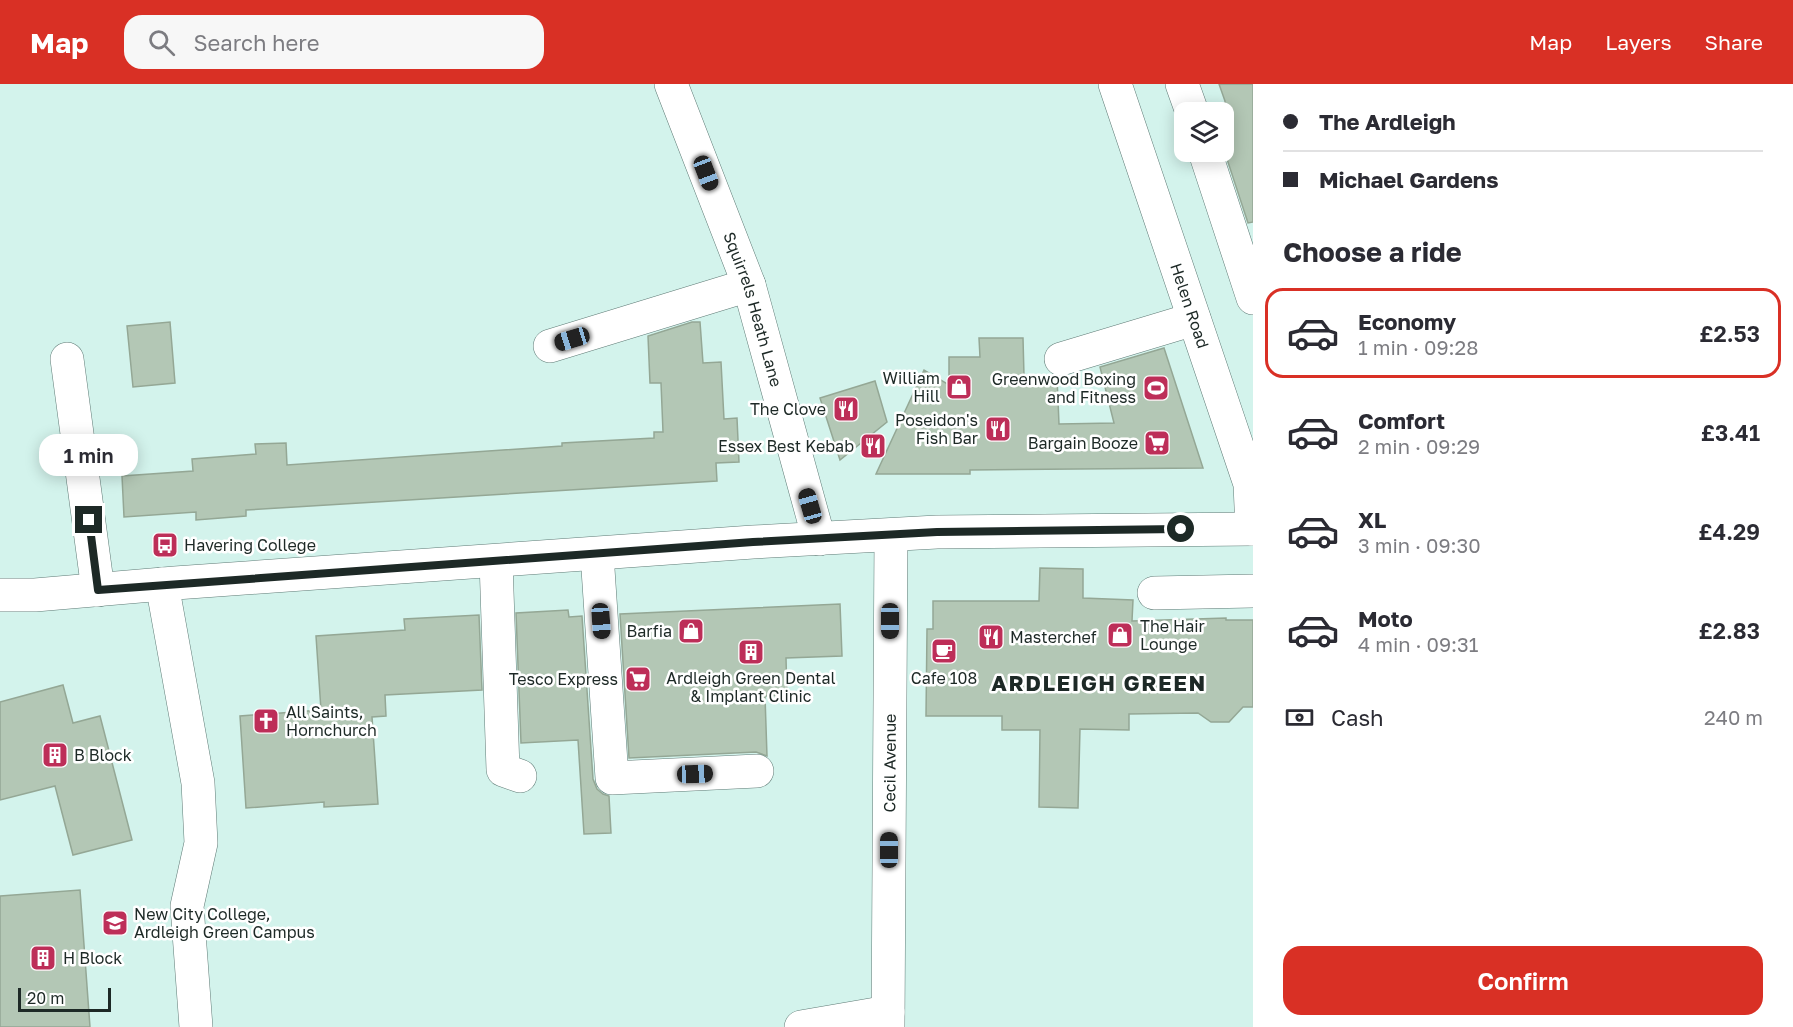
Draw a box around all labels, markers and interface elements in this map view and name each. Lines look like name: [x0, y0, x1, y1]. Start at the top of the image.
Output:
search box: [124, 15, 544, 69]
text: Map: [30, 26, 88, 59]
icon: search: [145, 26, 178, 59]
text: Search here: [193, 29, 319, 56]
text: Map: [1529, 29, 1572, 55]
text: Layers: [1605, 29, 1672, 55]
text: Share: [1705, 29, 1763, 55]
map controls: [1174, 102, 1234, 162]
button: layers: [1174, 102, 1234, 162]
text: The Ardleigh: [1319, 108, 1456, 135]
car: [691, 153, 721, 193]
text: Michael Gardens: [1319, 166, 1499, 193]
street label: Squirrels Heath Lane: [719, 229, 787, 389]
text: Choose a ride: [1283, 236, 1462, 268]
street label: Helen Road: [1166, 260, 1214, 351]
icon: car: [1286, 306, 1340, 360]
text: Economy: [1358, 308, 1456, 335]
text: £2.53: [1699, 320, 1760, 347]
car: [552, 325, 592, 353]
text: 1 min · 09:28: [1358, 335, 1478, 359]
place label: William Hill: [883, 368, 940, 406]
place label: Greenwood Boxing and Fitness: [992, 369, 1136, 407]
shop icon: William Hill: [944, 372, 974, 402]
sports icon: Greenwood Boxing and Fitness: [1141, 373, 1171, 403]
restaurant icon: The Clove: [831, 394, 861, 424]
place label: The Clove: [750, 399, 826, 419]
icon: car: [1286, 405, 1340, 459]
text: Comfort: [1358, 407, 1445, 434]
place label: Poseidon's Fish Bar: [895, 410, 978, 448]
restaurant icon: Poseidon's Fish Bar: [983, 414, 1013, 444]
text: £3.41: [1701, 419, 1760, 446]
supermarket icon: Bargain Booze: [1142, 428, 1172, 458]
restaurant icon: Essex Best Kebab: [858, 431, 888, 461]
callout: 1 min: [40, 433, 138, 475]
place label: Bargain Booze: [1028, 433, 1138, 453]
text: 2 min · 09:29: [1358, 434, 1480, 458]
place label: Essex Best Kebab: [718, 436, 854, 456]
text: 1 min: [63, 443, 114, 467]
car: [796, 486, 824, 526]
icon: car: [1286, 504, 1340, 558]
route end: [75, 506, 102, 533]
text: XL: [1358, 506, 1386, 533]
route start: [1167, 515, 1194, 542]
text: £4.29: [1698, 518, 1760, 545]
bus stop icon: Havering College: [150, 530, 180, 560]
text: 3 min · 09:30: [1358, 533, 1481, 557]
place label: Havering College: [184, 535, 316, 555]
car: [591, 602, 611, 640]
car: [881, 603, 899, 639]
icon: car: [1286, 603, 1340, 657]
text: Moto: [1358, 605, 1413, 632]
shop icon: Barfia: [676, 616, 706, 646]
place label: The Hair Lounge: [1140, 616, 1205, 654]
text: £2.83: [1699, 617, 1760, 644]
shop icon: The Hair Lounge: [1105, 620, 1135, 650]
place label: Barfia: [627, 621, 672, 641]
restaurant icon: Masterchef: [976, 622, 1006, 652]
place label: Masterchef: [1010, 627, 1097, 647]
text: 4 min · 09:31: [1358, 632, 1478, 656]
cafe icon: Cafe 108: [929, 636, 959, 666]
building icon: Ardleigh Green Dental & Implant Clinic: [736, 637, 766, 667]
supermarket icon: Tesco Express: [623, 664, 653, 694]
place label: Ardleigh Green Dental & Implant Clinic: [666, 668, 836, 706]
place label: Cafe 108: [911, 668, 977, 688]
place label: Tesco Express: [509, 669, 618, 689]
district label: ARDLEIGH GREEN: [991, 669, 1207, 696]
icon: cash: [1283, 701, 1316, 734]
place label: All Saints, Hornchurch: [286, 702, 377, 740]
text: Cash: [1331, 704, 1384, 731]
text: 240 m: [1704, 705, 1763, 729]
church icon: All Saints, Hornchurch: [251, 706, 281, 736]
street label: Cecil Avenue: [879, 714, 900, 812]
building icon: B Block: [40, 740, 70, 770]
place label: B Block: [74, 745, 132, 765]
car: [677, 764, 713, 784]
car: [880, 832, 898, 868]
place label: New City College, Ardleigh Green Campus: [134, 904, 315, 942]
school or university icon: New City College, Ardleigh Green Campus: [100, 908, 130, 938]
building icon: H Block: [28, 943, 58, 973]
button: Confirm: [1283, 946, 1763, 1015]
place label: H Block: [63, 948, 122, 968]
scale bar: [18, 985, 111, 1012]
text: 20 m: [27, 988, 64, 1008]

